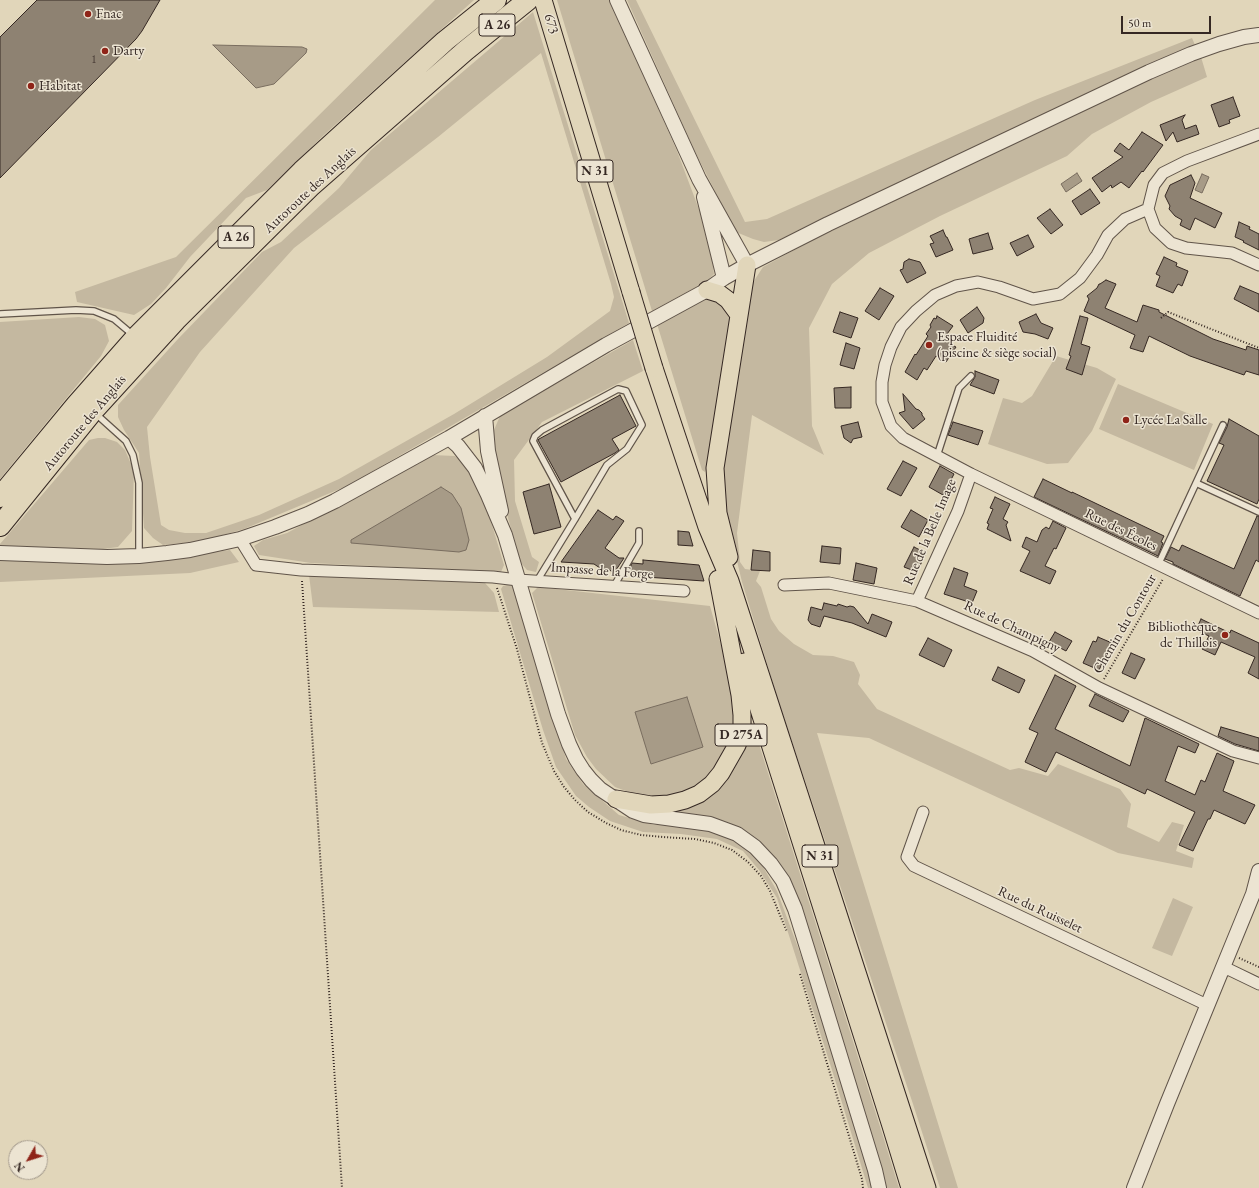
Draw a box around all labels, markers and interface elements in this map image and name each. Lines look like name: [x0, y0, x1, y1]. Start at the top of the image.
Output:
place label: Fnac: [96, 6, 122, 22]
scale bar: [1123, 8, 1213, 34]
marker: Fnac: [83, 9, 93, 19]
street label: 673: [540, 12, 562, 36]
road number: A 26: [479, 14, 515, 36]
text: 50 m: [1128, 15, 1151, 31]
place label: Darty: [113, 43, 144, 59]
marker: Darty: [100, 46, 110, 56]
house number: 1: [91, 53, 97, 67]
place label: Habitat: [39, 78, 81, 94]
marker: Habitat: [26, 81, 36, 91]
street label: Autoroute des Anglais: [260, 143, 360, 237]
road number: N 31: [577, 160, 613, 182]
road number: A 26: [218, 226, 254, 248]
place label: Espace Fluidité (piscine & siège social): [937, 329, 1056, 362]
marker: Espace Fluidité (piscine & siège social): [924, 340, 934, 350]
street label: Autoroute des Anglais: [40, 372, 130, 474]
place label: Lycée La Salle: [1134, 412, 1207, 428]
marker: Lycée La Salle: [1121, 415, 1131, 425]
street label: Rue de la Belle Image: [900, 476, 960, 588]
street label: Rue des Écoles: [1082, 505, 1160, 555]
street label: Impasse de la Forge: [550, 559, 654, 583]
street label: Chemin du Contour: [1090, 571, 1160, 677]
street label: Rue de Champigny: [961, 597, 1063, 657]
place label: Bibliothèque de Thillois: [1148, 619, 1217, 652]
marker: Bibliothèque de Thillois: [1220, 630, 1230, 640]
road number: D 275A: [715, 724, 767, 746]
road number: N 31: [802, 845, 838, 867]
street label: Rue du Ruisselet: [995, 883, 1085, 937]
north arrow: [8, 1140, 48, 1180]
text: N: [11, 1159, 28, 1175]

